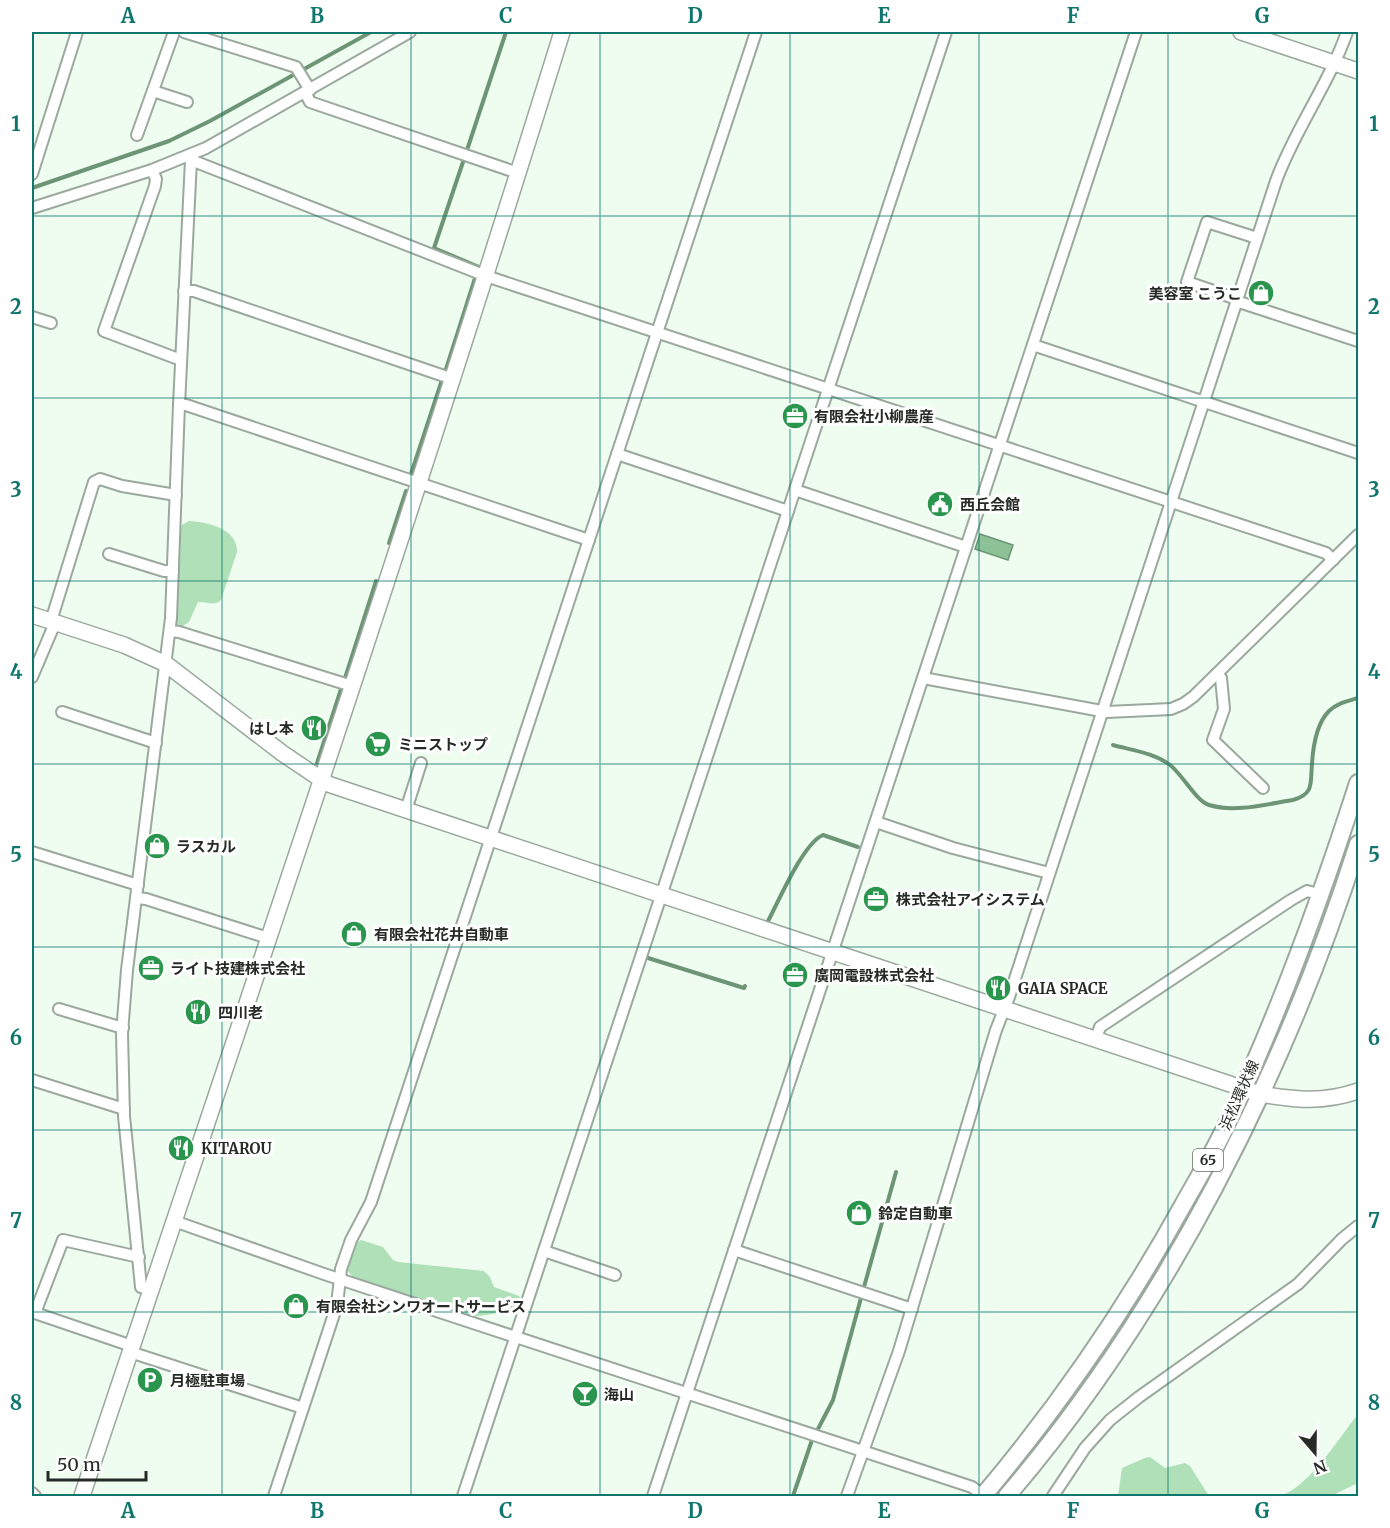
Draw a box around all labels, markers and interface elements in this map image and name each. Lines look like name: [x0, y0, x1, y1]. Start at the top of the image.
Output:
text: A: [120, 3, 136, 28]
text: B: [310, 3, 324, 28]
text: C: [499, 3, 513, 28]
text: D: [687, 3, 703, 28]
text: E: [877, 3, 891, 28]
text: F: [1067, 3, 1080, 28]
text: G: [1255, 3, 1270, 28]
text: 1: [11, 111, 21, 136]
text: 1: [1369, 111, 1379, 136]
shop icon: 美容室 こうこ: [1246, 278, 1276, 308]
place label: 美容室 こうこ: [1148, 284, 1242, 303]
text: 2: [10, 294, 22, 319]
text: 2: [1368, 294, 1380, 319]
office icon: 有限会社小柳農産: [780, 401, 810, 431]
place label: 有限会社小柳農産: [814, 407, 934, 426]
text: 3: [10, 477, 22, 502]
text: 3: [1368, 477, 1380, 502]
public building icon: 西丘会館: [925, 489, 955, 519]
place label: 西丘会館: [960, 495, 1020, 514]
text: 4: [10, 659, 23, 684]
text: 4: [1368, 659, 1381, 684]
restaurant icon: はし本: [299, 713, 329, 743]
place label: はし本: [249, 719, 294, 738]
supermarket icon: ミニストップ: [363, 729, 393, 759]
place label: ミニストップ: [398, 735, 488, 754]
shop icon: ラスカル: [142, 831, 172, 861]
place label: ラスカル: [176, 837, 236, 856]
text: 5: [10, 842, 22, 867]
text: 5: [1368, 842, 1380, 867]
office icon: 株式会社アイシステム: [861, 884, 891, 914]
place label: 株式会社アイシステム: [896, 890, 1045, 909]
shop icon: 有限会社花井自動車: [339, 919, 369, 949]
place label: 有限会社花井自動車: [374, 925, 509, 944]
office icon: ライト技建株式会社: [136, 953, 166, 983]
place label: ライト技建株式会社: [170, 959, 305, 978]
office icon: 廣岡電設株式会社: [780, 960, 810, 990]
place label: 廣岡電設株式会社: [814, 966, 934, 985]
restaurant icon: GAIA SPACE: [983, 973, 1013, 1003]
place label: GAIA SPACE: [1018, 979, 1108, 998]
restaurant icon: 四川老: [183, 997, 213, 1027]
place label: 四川老: [218, 1003, 263, 1022]
text: 6: [10, 1025, 22, 1050]
text: 6: [1368, 1025, 1380, 1050]
street label: 浜松環状線: [1215, 1057, 1263, 1133]
restaurant icon: KITAROU: [166, 1133, 196, 1163]
place label: KITAROU: [201, 1139, 272, 1158]
road number: 65: [1193, 1149, 1223, 1171]
shop icon: 鈴定自動車: [844, 1198, 874, 1228]
place label: 鈴定自動車: [878, 1204, 953, 1223]
text: 7: [10, 1208, 22, 1233]
text: 7: [1368, 1208, 1380, 1233]
shop icon: 有限会社シンワオートサービス: [281, 1291, 311, 1321]
place label: 有限会社シンワオートサービス: [316, 1297, 526, 1316]
parking icon: 月極駐車場: [135, 1365, 165, 1395]
place label: 月極駐車場: [170, 1371, 245, 1390]
bar icon: 海山: [570, 1379, 600, 1409]
place label: 海山: [604, 1385, 634, 1404]
text: 8: [10, 1390, 22, 1415]
text: 8: [1368, 1390, 1380, 1415]
north arrow: [1285, 1423, 1345, 1483]
scale bar: [48, 1444, 146, 1482]
text: 50 m: [57, 1453, 101, 1476]
text: N: [1310, 1456, 1329, 1479]
text: A: [120, 1498, 136, 1523]
text: B: [310, 1498, 324, 1523]
text: C: [499, 1498, 513, 1523]
text: D: [687, 1498, 703, 1523]
text: E: [877, 1498, 891, 1523]
text: F: [1067, 1498, 1080, 1523]
text: G: [1255, 1498, 1270, 1523]

